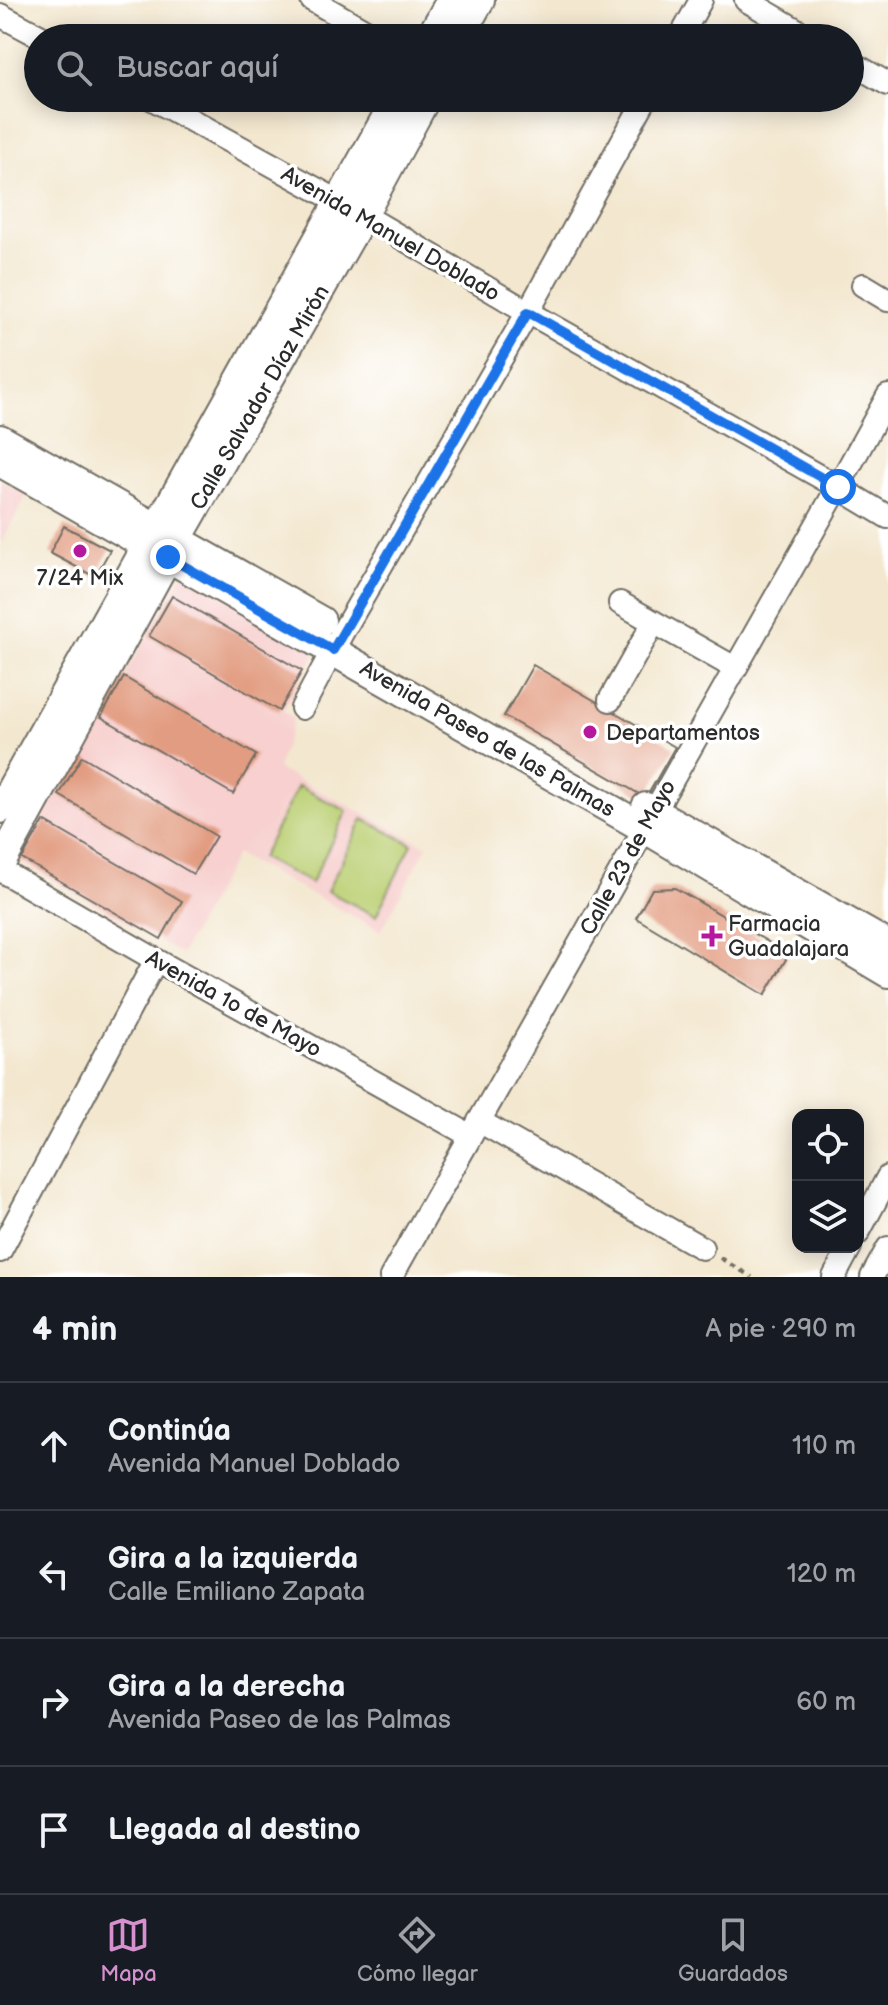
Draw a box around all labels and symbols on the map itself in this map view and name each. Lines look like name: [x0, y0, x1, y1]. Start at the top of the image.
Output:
street label: Avenida Manuel Doblado: [276, 161, 504, 308]
street label: Calle Salvador Díaz Mirón: [185, 280, 336, 515]
route start: [820, 469, 856, 505]
route end: [150, 539, 186, 575]
marker: 7/24 Mix: [71, 542, 89, 560]
place label: 7/24 Mix: [36, 565, 124, 592]
street label: Avenida Paseo de las Palmas: [355, 655, 620, 824]
place label: Departamentos: [606, 720, 760, 747]
marker: Departamentos: [581, 723, 599, 741]
street label: Calle 23 de Mayo: [574, 775, 682, 940]
place label: Farmacia Guadalajara: [728, 911, 849, 963]
marker: Farmacia Guadalajara: [703, 927, 721, 945]
street label: Avenida 1o de Mayo: [141, 945, 326, 1064]

